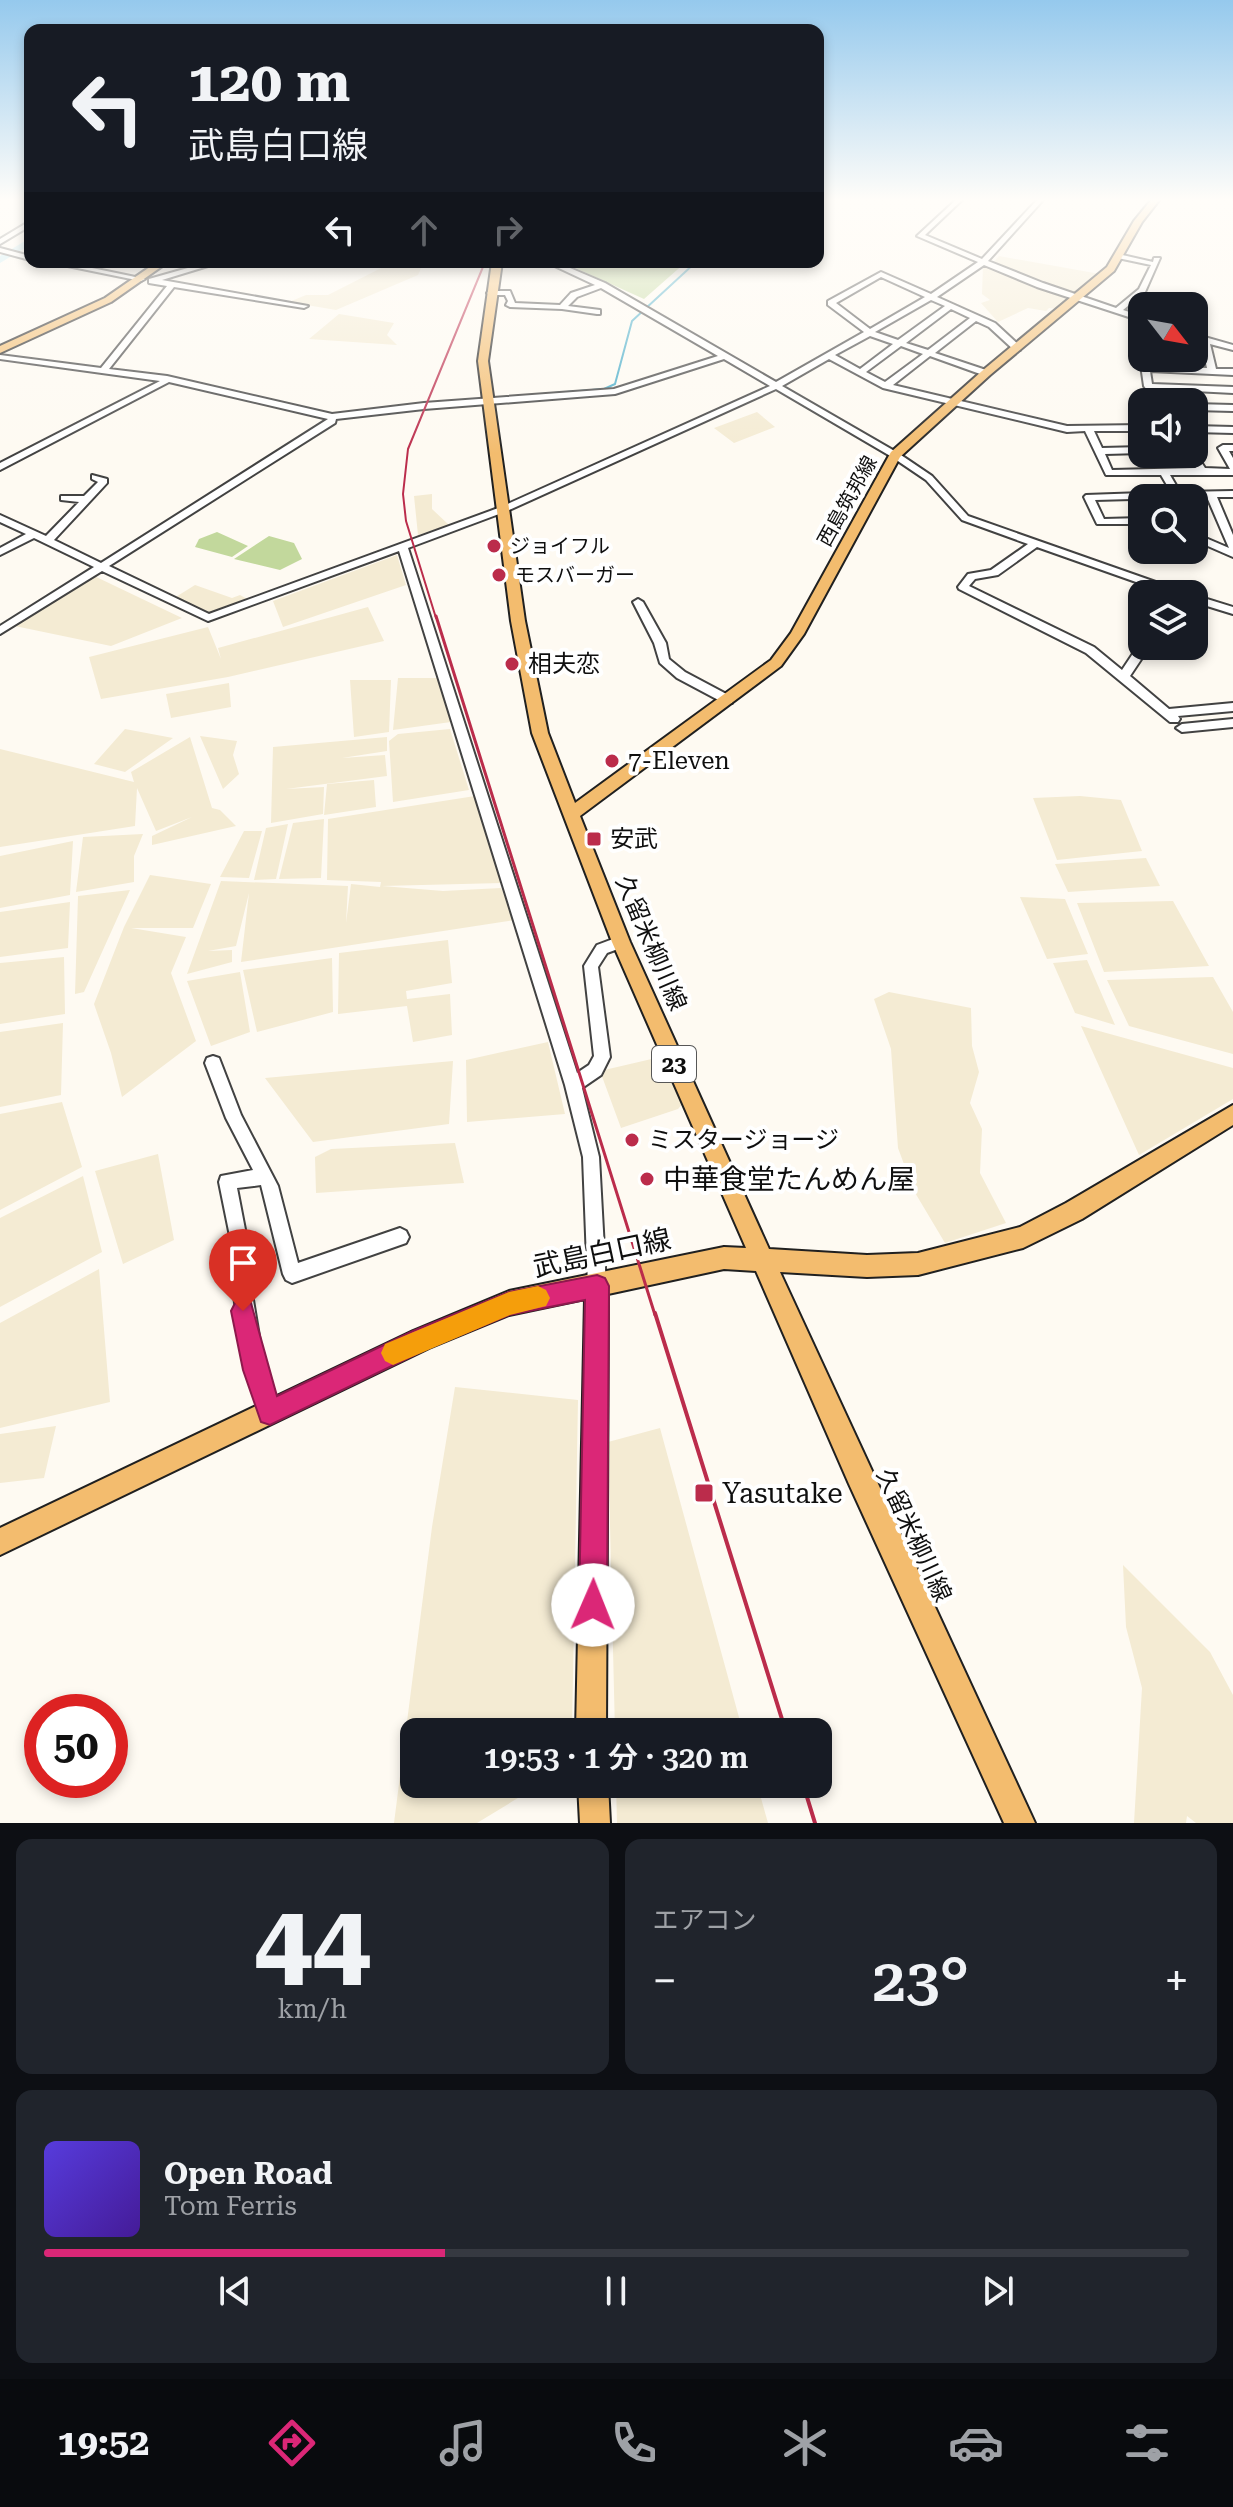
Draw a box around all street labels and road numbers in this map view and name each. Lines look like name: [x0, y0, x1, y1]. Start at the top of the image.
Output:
street label: 西島筑邦線: [812, 451, 882, 551]
street label: 久留米柳川線: [610, 871, 692, 1015]
road number: 23: [652, 1046, 696, 1082]
street label: 武島白口線: [530, 1222, 674, 1284]
street label: 久留米柳川線: [871, 1464, 957, 1606]

